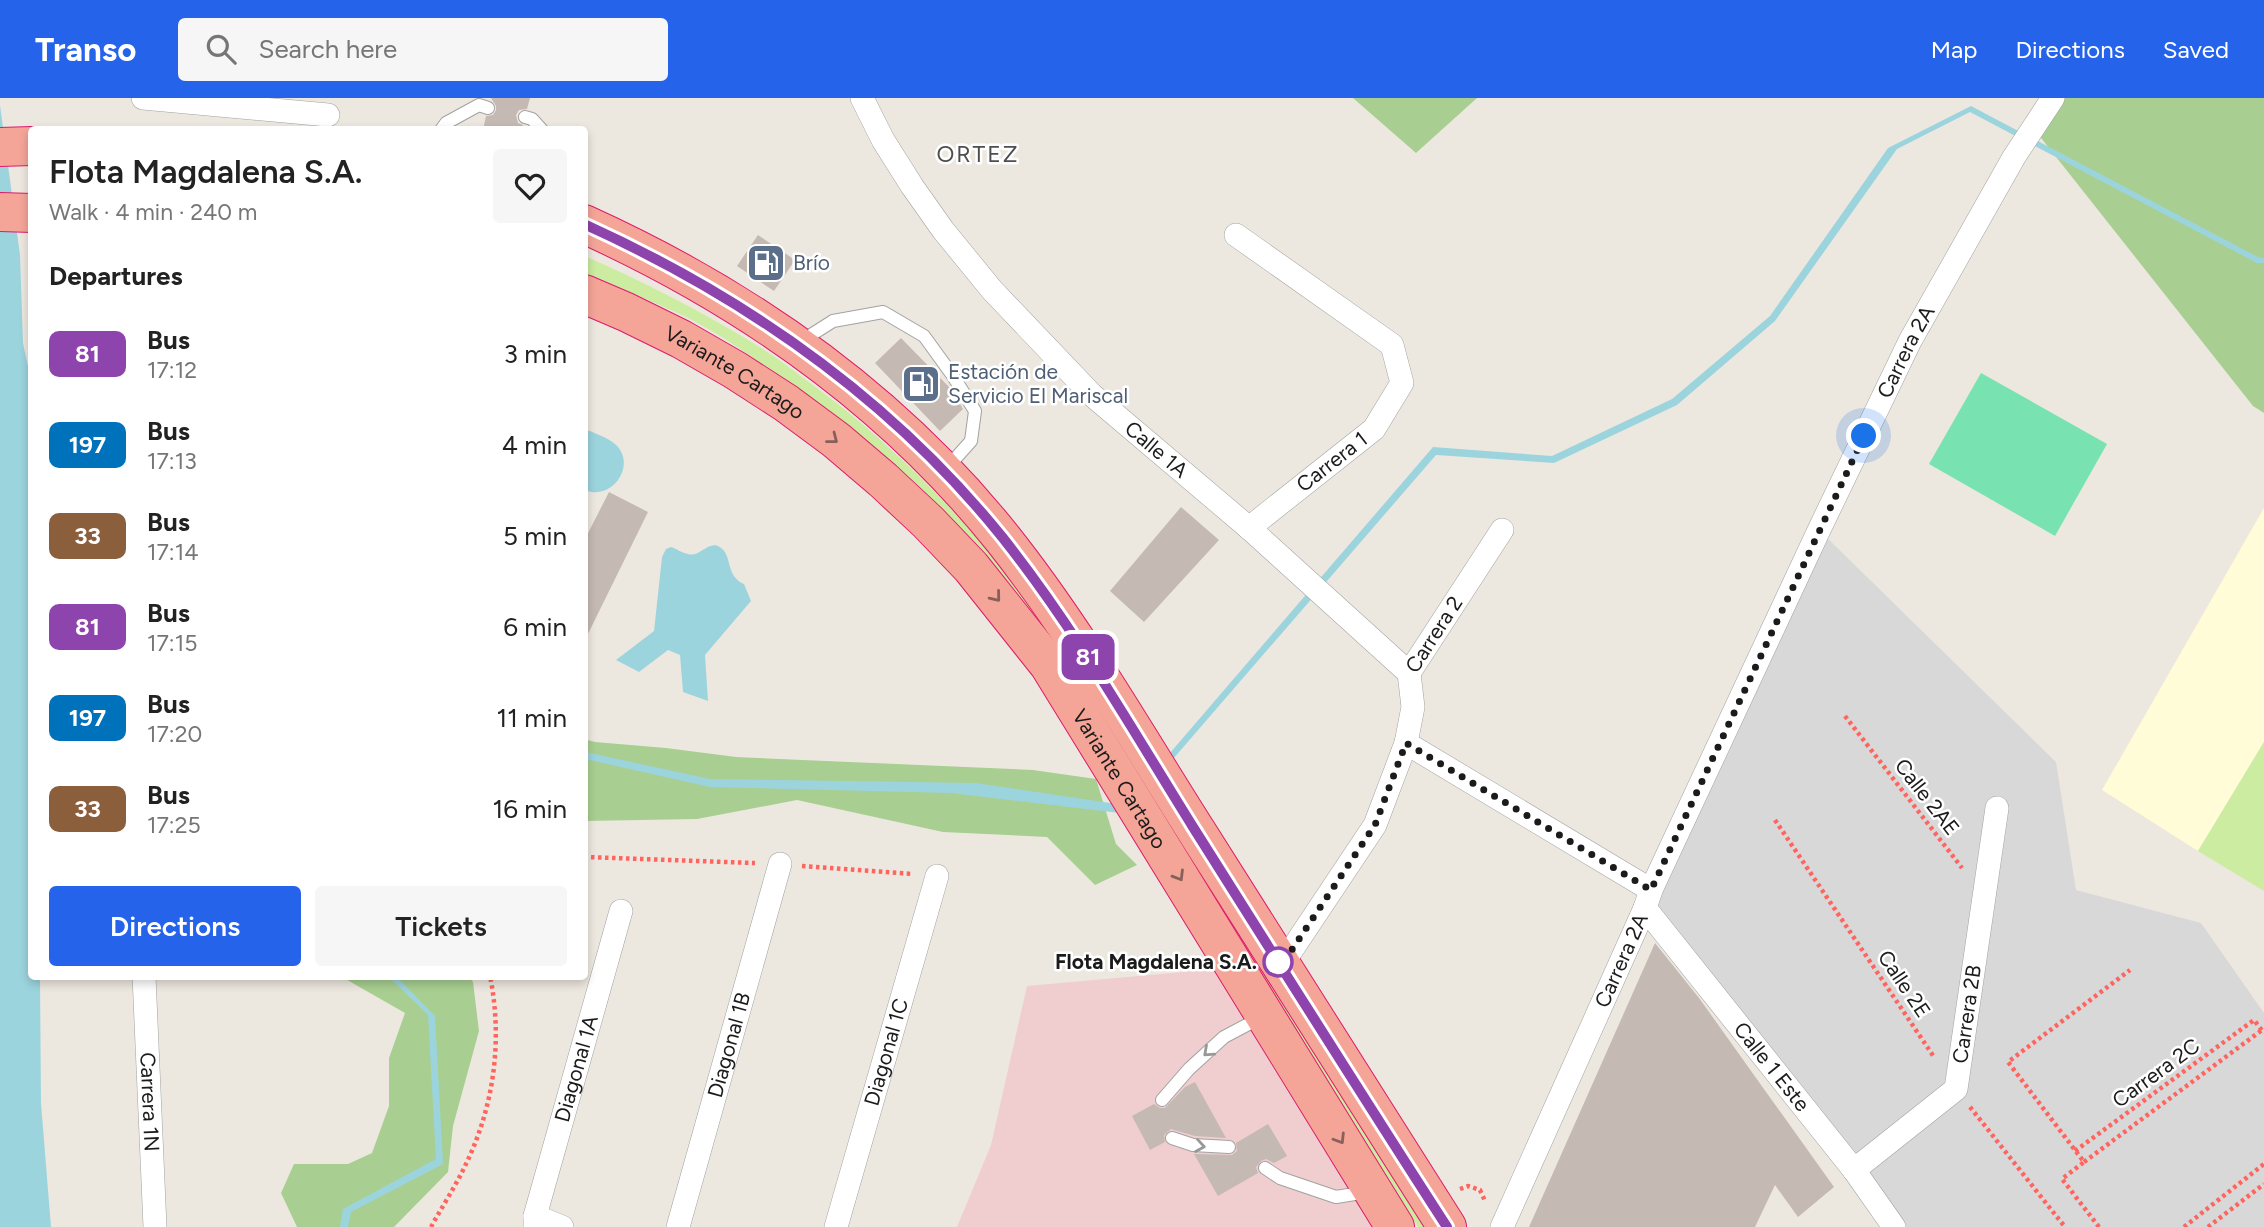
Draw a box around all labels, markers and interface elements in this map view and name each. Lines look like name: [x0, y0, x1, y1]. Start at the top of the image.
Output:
search box: [178, 18, 668, 81]
text: Transo: [35, 30, 136, 69]
icon: search: [202, 30, 240, 68]
text: Search here: [258, 33, 397, 65]
text: Map: [1931, 35, 1977, 64]
text: Directions: [2015, 35, 2125, 64]
text: Saved: [2163, 35, 2229, 64]
district label: ORTEZ: [936, 140, 1020, 168]
button: heart: [493, 149, 567, 223]
text: Flota Magdalena S.A.: [49, 152, 362, 191]
text: Walk · 4 min · 240 m: [49, 198, 257, 226]
fuel station icon: Brío: [745, 242, 787, 284]
place label: Brío: [793, 250, 830, 275]
text: Departures: [49, 260, 183, 292]
street label: Carrera 2A: [1871, 301, 1939, 402]
street label: Variante Cartago: [661, 320, 810, 424]
text: Bus: [147, 324, 190, 356]
text: 3 min: [504, 338, 567, 370]
text: 81: [75, 339, 100, 368]
text: 17:12: [147, 356, 197, 384]
place label: Estación de Servicio El Mariscal: [948, 359, 1128, 408]
fuel station icon: Estación de Servicio El Mariscal: [900, 363, 942, 405]
text: Bus: [147, 415, 190, 447]
street label: Calle 1A: [1120, 415, 1193, 483]
your location: [1846, 418, 1881, 453]
street label: Carrera 1: [1291, 426, 1372, 497]
text: 4 min: [502, 429, 567, 461]
text: 197: [69, 430, 106, 459]
one-way arrow: [826, 430, 838, 443]
text: 17:13: [147, 447, 197, 475]
text: Bus: [147, 506, 190, 538]
text: 5 min: [503, 520, 567, 552]
text: 33: [74, 521, 101, 550]
text: 17:14: [147, 538, 198, 566]
one-way arrow: [987, 590, 1000, 602]
street label: Carrera 2: [1400, 591, 1468, 677]
text: Bus: [147, 597, 190, 629]
text: 6 min: [503, 611, 567, 643]
text: 81: [75, 612, 100, 641]
text: 17:15: [147, 629, 197, 657]
line badge: 81: [1056, 634, 1120, 680]
text: 81: [1076, 642, 1100, 671]
text: Bus: [147, 688, 190, 720]
text: 11 min: [496, 702, 567, 734]
text: 197: [69, 703, 106, 732]
street label: Variante Cartago: [1067, 704, 1172, 853]
text: 17:20: [147, 720, 202, 748]
street label: Calle 2AE: [1890, 753, 1965, 840]
text: Bus: [147, 779, 190, 811]
text: 16 min: [492, 793, 567, 825]
text: 33: [74, 794, 101, 823]
text: 17:25: [147, 811, 201, 839]
one-way arrow: [1170, 869, 1183, 882]
button: Directions: [49, 886, 301, 966]
button: Tickets: [315, 886, 567, 966]
street label: Carrera 2A: [1589, 909, 1653, 1011]
street label: Calle 2E: [1873, 945, 1936, 1022]
marker: Flota Magdalena S.A.: [1263, 947, 1293, 977]
place label: Flota Magdalena S.A.: [1055, 949, 1257, 974]
street label: Carrera 2B: [1947, 963, 1986, 1065]
street label: Diagonal 1B: [702, 989, 755, 1100]
street label: Diagonal 1C: [859, 995, 913, 1109]
street label: Diagonal 1A: [549, 1012, 603, 1125]
street label: Calle 1 Este: [1729, 1017, 1815, 1116]
street label: Carrera 2C: [2107, 1033, 2204, 1113]
one-way arrow: [1203, 1044, 1216, 1056]
street label: Carrera 1N: [135, 1052, 165, 1152]
one-way arrow: [1332, 1131, 1345, 1144]
one-way arrow: [1194, 1138, 1206, 1153]

